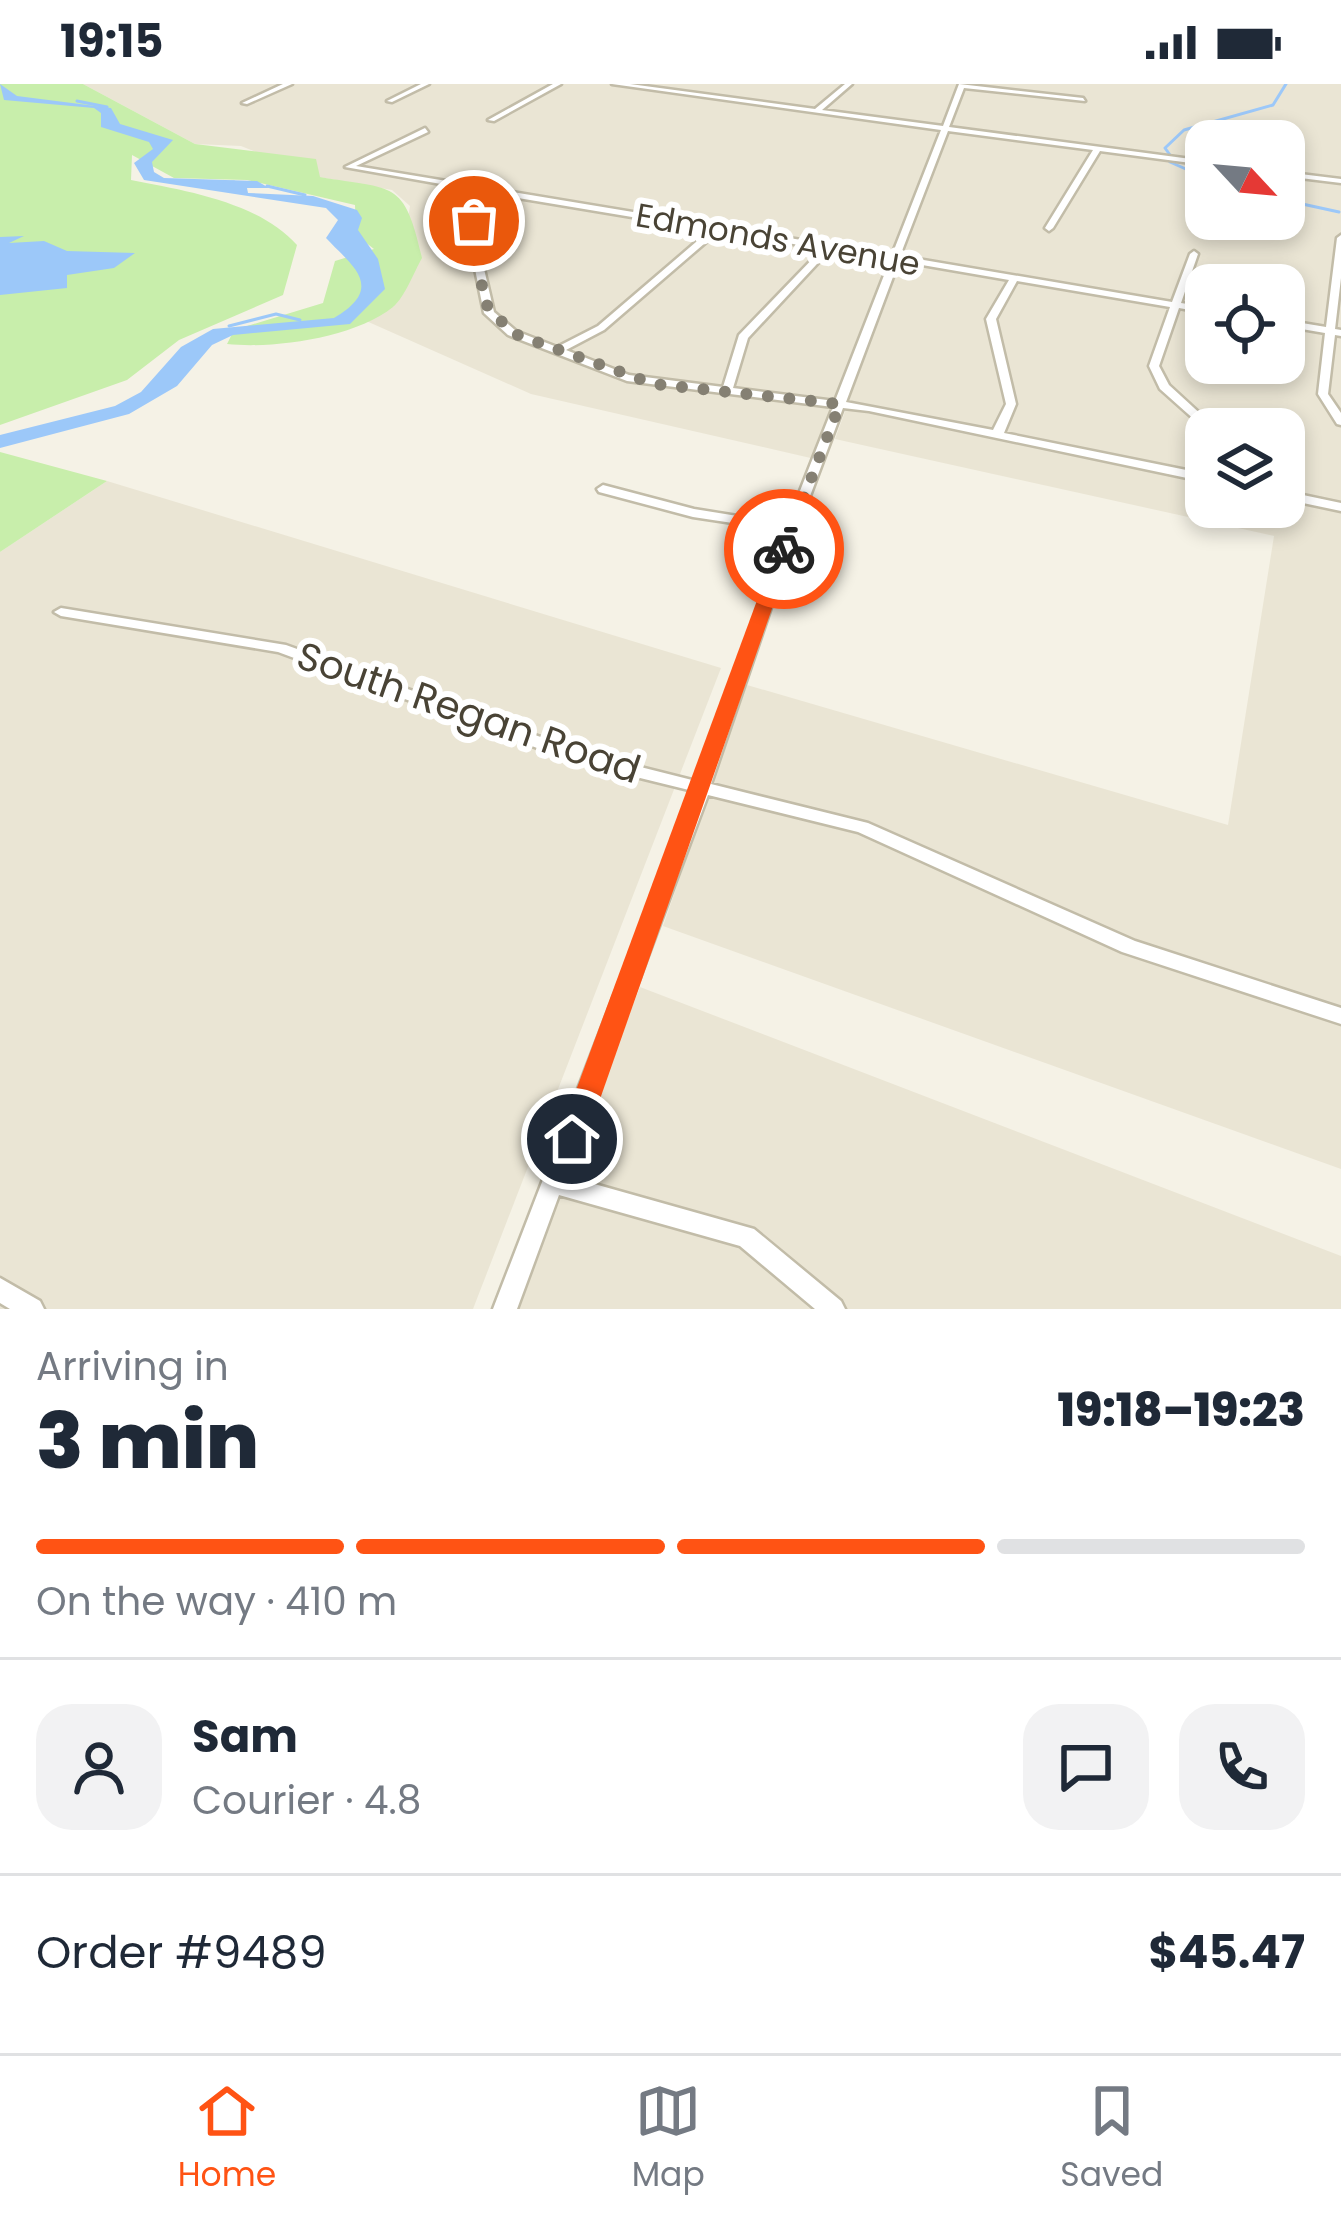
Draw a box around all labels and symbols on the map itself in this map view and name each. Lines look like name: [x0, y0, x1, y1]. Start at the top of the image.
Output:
north arrow: [1185, 120, 1305, 240]
pin: [423, 170, 525, 272]
street label: Edmonds Avenue: [632, 191, 924, 288]
courier: [724, 489, 844, 609]
street label: South Regan Road: [290, 628, 648, 797]
pin: [521, 1088, 623, 1190]

